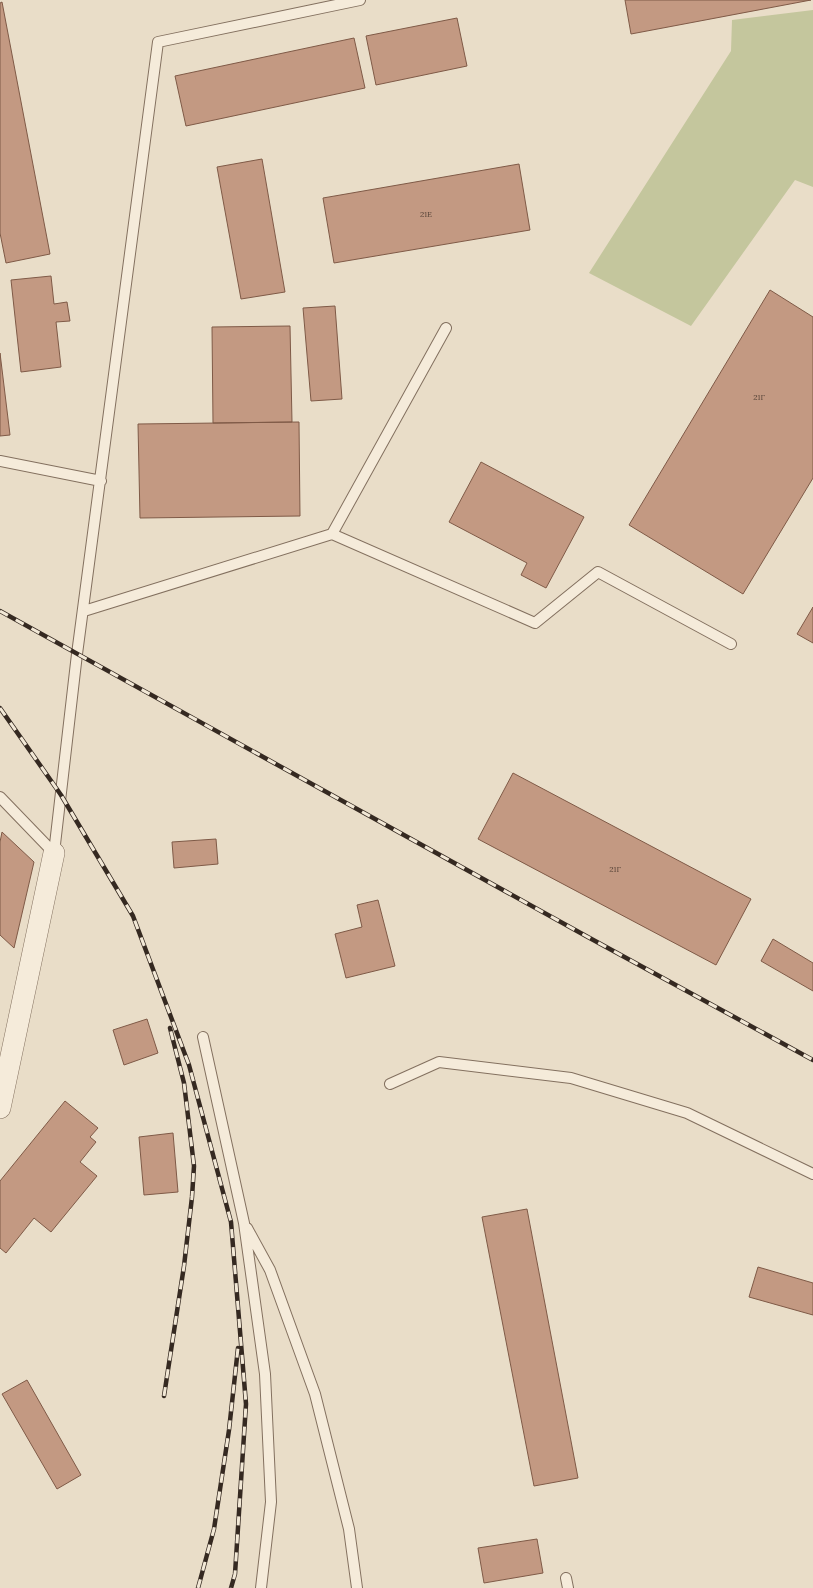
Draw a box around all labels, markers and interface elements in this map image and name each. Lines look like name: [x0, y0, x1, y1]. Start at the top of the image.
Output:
house number: 21Е: [420, 209, 432, 219]
house number: 21Г: [753, 392, 765, 402]
house number: 21Г: [609, 864, 621, 874]

